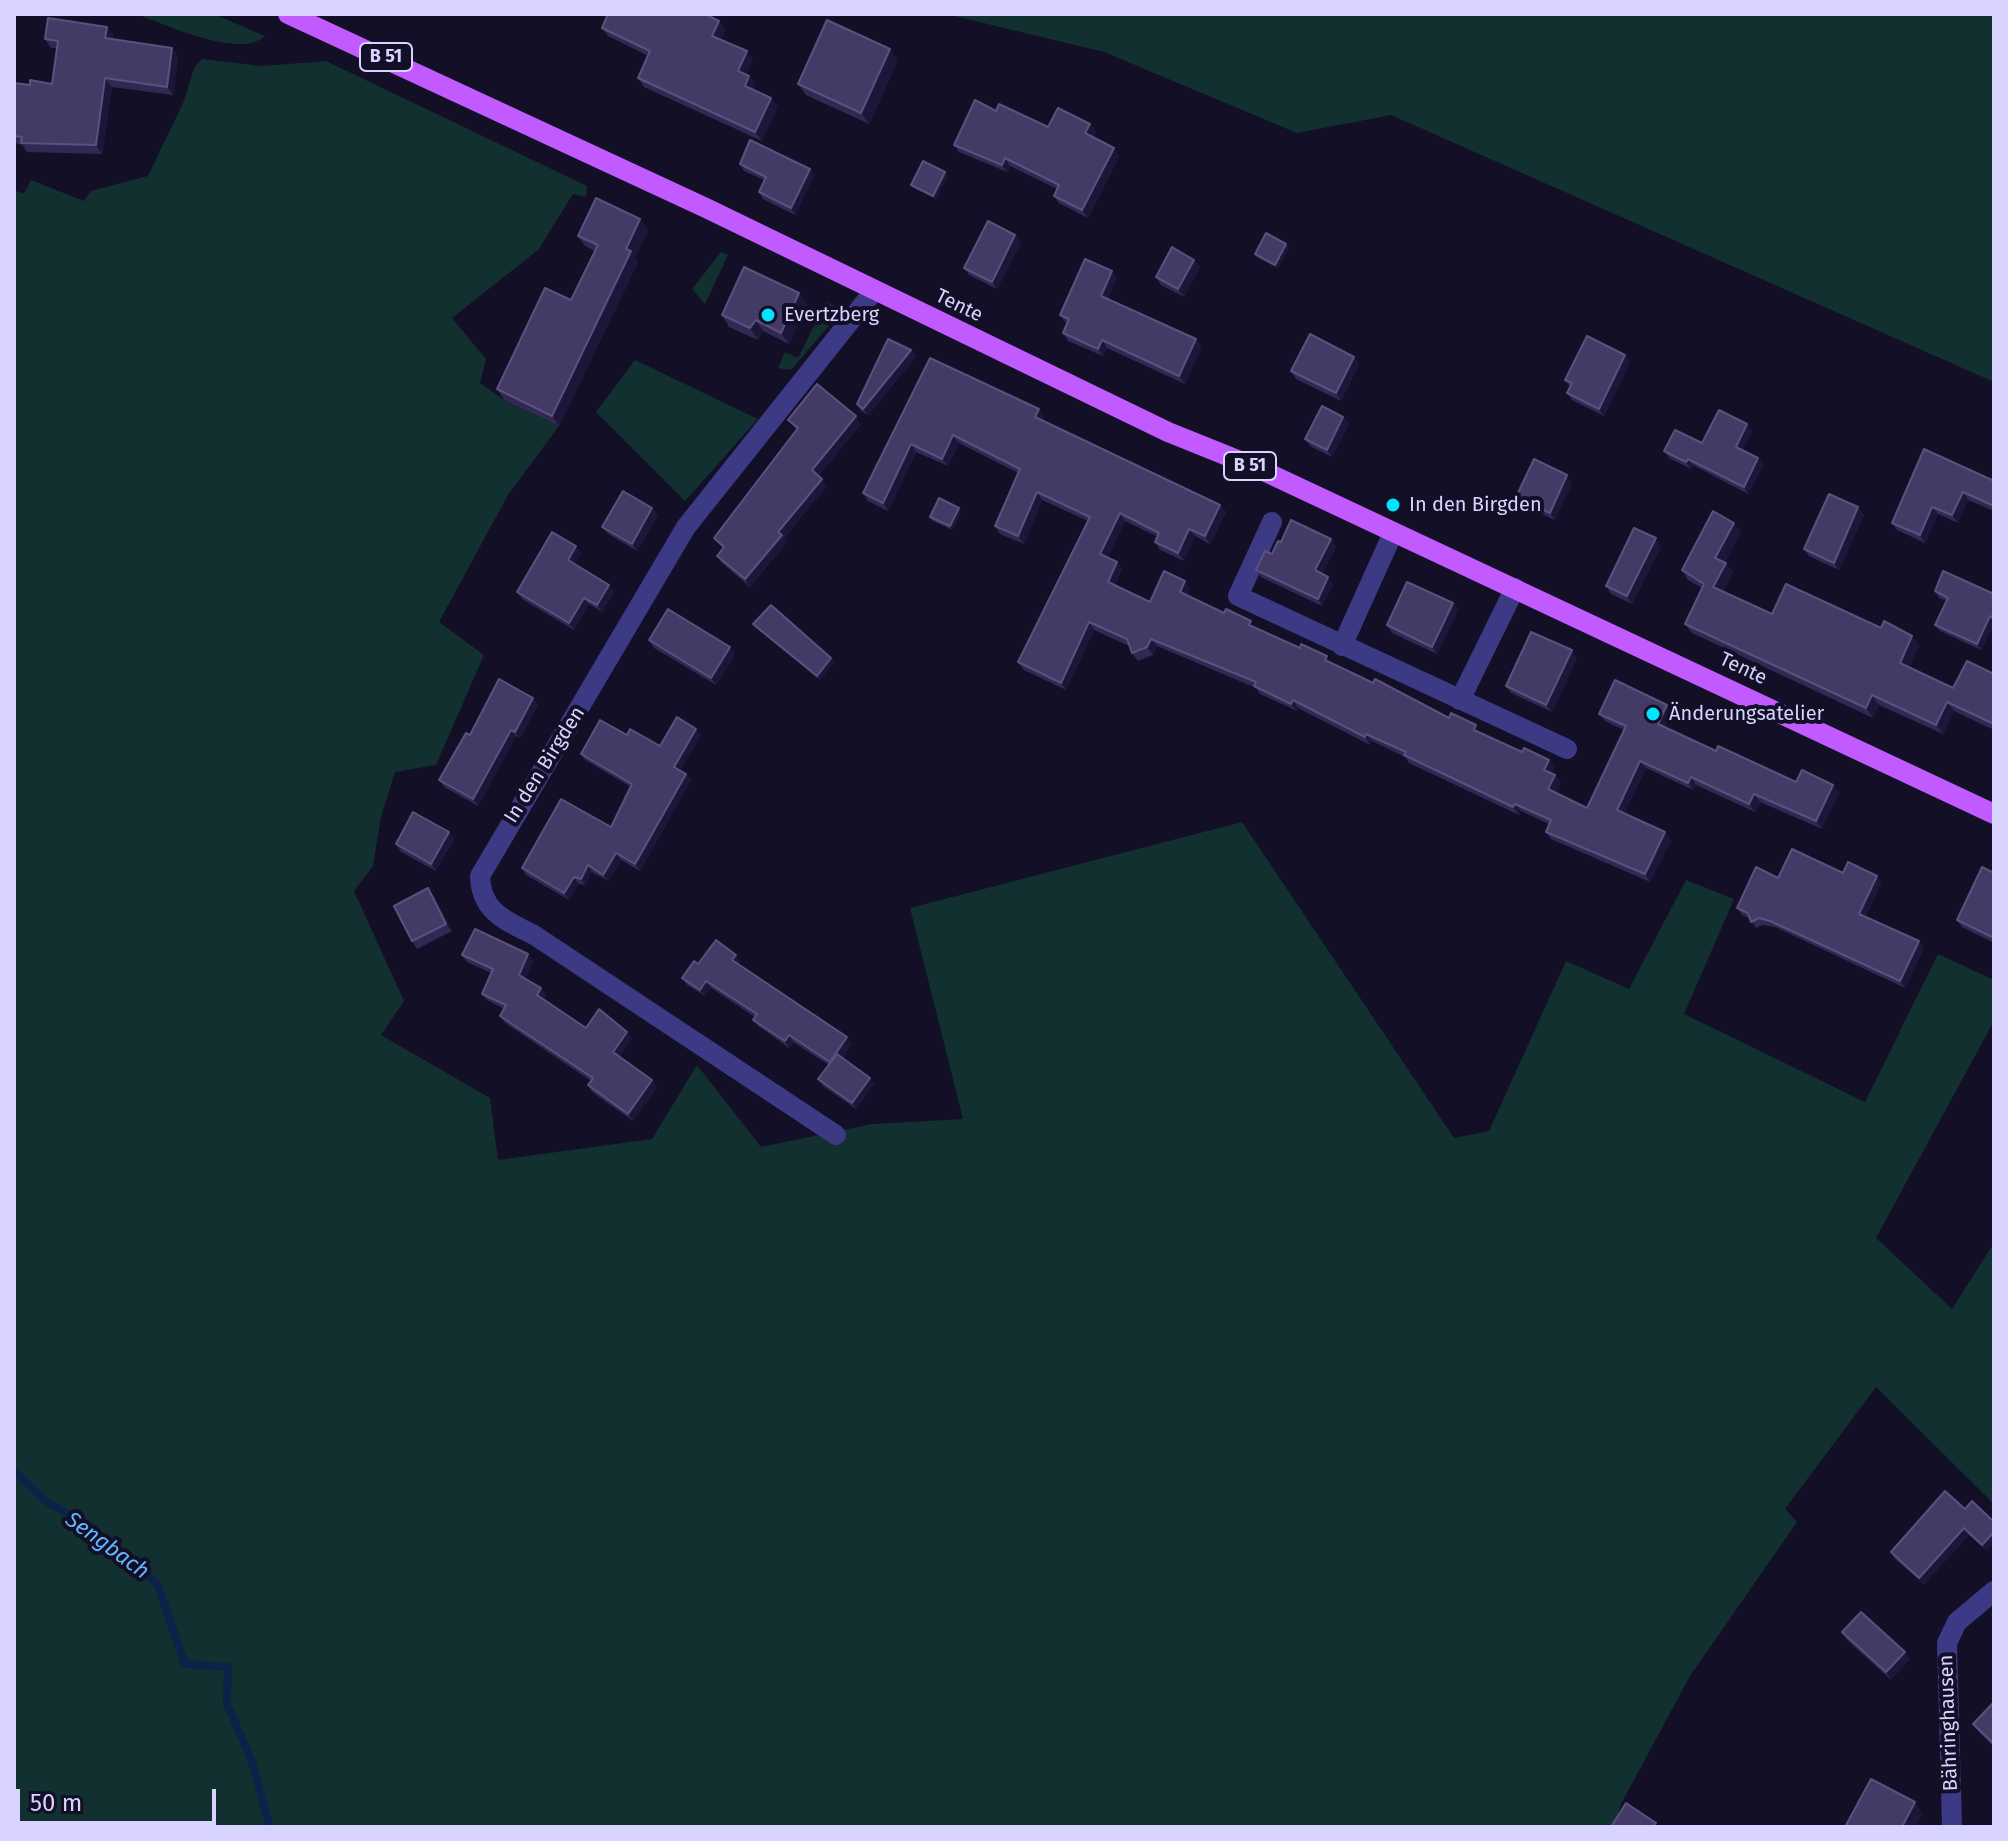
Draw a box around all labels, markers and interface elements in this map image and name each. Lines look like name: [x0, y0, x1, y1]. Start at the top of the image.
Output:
road number: B 51: [360, 43, 412, 71]
street label: Tente: [931, 284, 987, 328]
place label: Evertzberg: [784, 303, 879, 327]
marker: Evertzberg: [759, 306, 777, 324]
road number: B 51: [1224, 452, 1276, 480]
place label: In den Birgden: [1409, 493, 1542, 517]
marker: In den Birgden: [1384, 496, 1402, 514]
street label: Tente: [1715, 648, 1771, 690]
street label: In den Birgden: [500, 702, 590, 828]
place label: Änderungsatelier: [1669, 702, 1824, 726]
marker: Änderungsatelier: [1644, 705, 1662, 723]
water label: Sengbach: [60, 1507, 154, 1585]
street label: Bähringhausen: [1935, 1654, 1963, 1792]
scale bar: [20, 1773, 220, 1823]
text: 50 m: [30, 1789, 82, 1817]

